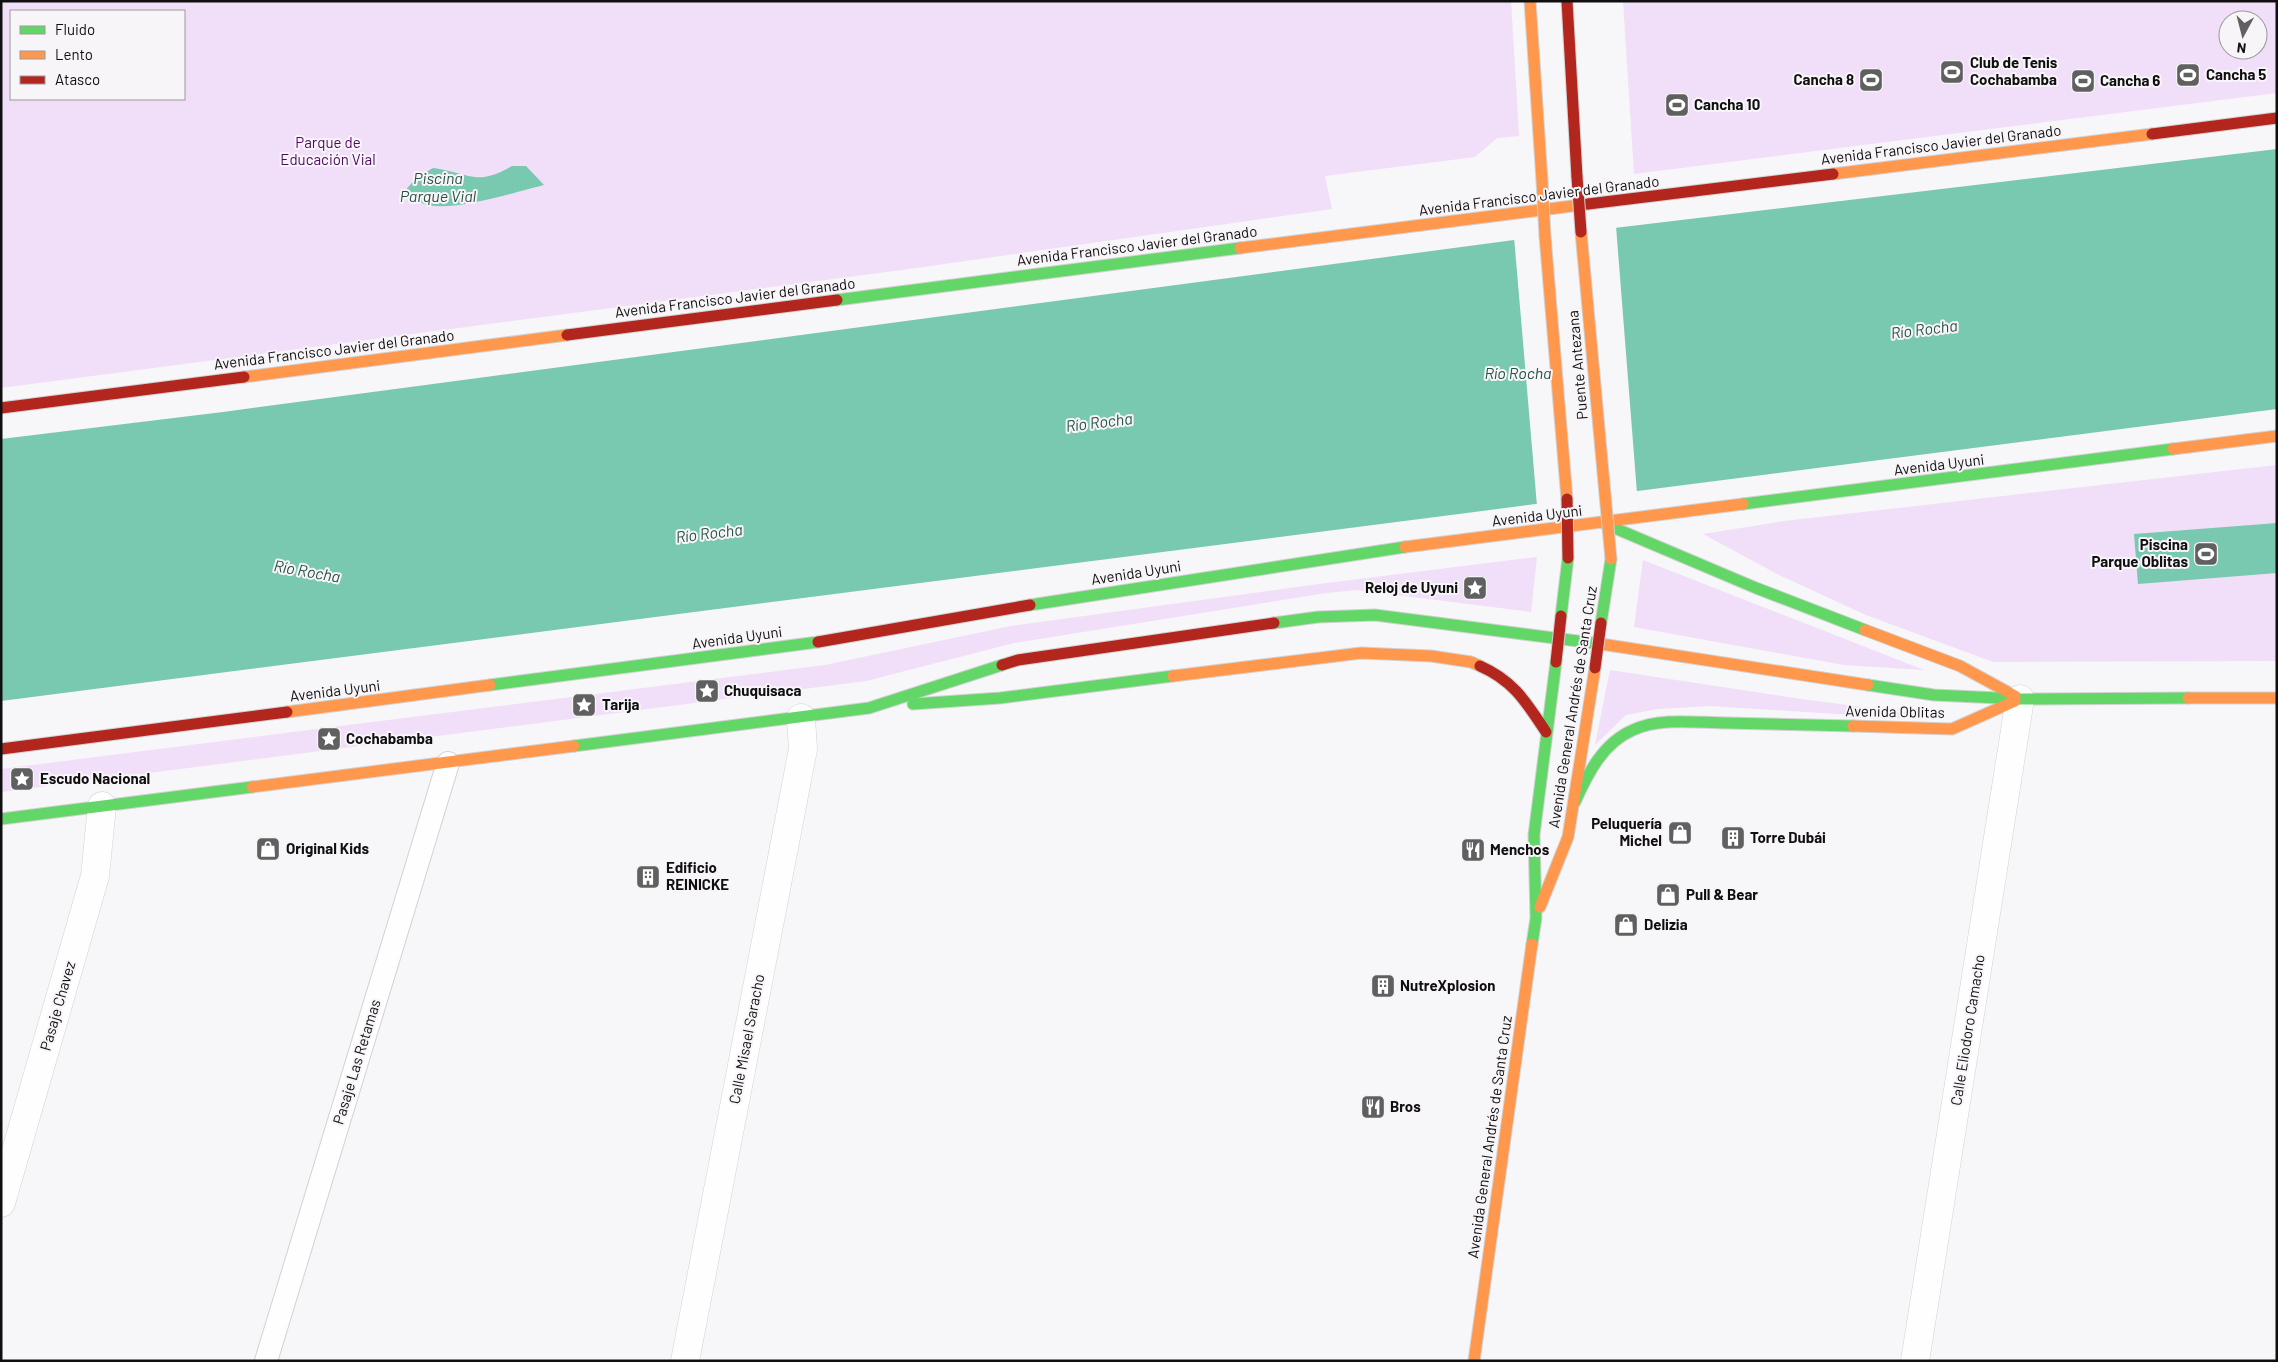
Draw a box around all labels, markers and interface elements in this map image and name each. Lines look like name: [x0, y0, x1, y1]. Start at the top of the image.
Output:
legend: [10, 10, 185, 100]
north arrow: [2218, 10, 2268, 60]
text: Fluido: [55, 20, 95, 38]
text: N: [2236, 39, 2247, 57]
text: Lento: [55, 45, 93, 63]
place label: Club de Tenis Cochabamba: [1970, 53, 2058, 88]
sports icon: Club de Tenis Cochabamba: [1939, 59, 1965, 85]
sports icon: Cancha 5: [2175, 62, 2201, 88]
place label: Cancha 5: [2206, 65, 2266, 83]
sports icon: Cancha 8: [1858, 67, 1884, 93]
sports icon: Cancha 6: [2070, 68, 2096, 94]
text: Atasco: [55, 70, 100, 88]
place label: Cancha 8: [1794, 70, 1854, 88]
place label: Cancha 6: [2100, 71, 2160, 89]
sports icon: Cancha 10: [1664, 92, 1690, 118]
place label: Cancha 10: [1694, 95, 1760, 113]
street label: Avenida Francisco Javier del Granado: [1820, 120, 2062, 168]
park label: Parque de Educación Vial: [280, 133, 376, 168]
water label: Piscina Parque Vial: [400, 168, 477, 205]
street label: Avenida Francisco Javier del Granado: [1418, 171, 1660, 219]
street label: Avenida Francisco Javier del Granado: [1016, 221, 1258, 269]
street label: Avenida Francisco Javier del Granado: [614, 273, 856, 321]
street label: Puente Antezana: [1563, 310, 1591, 421]
water label: Río Rocha: [1889, 315, 1958, 342]
street label: Avenida Francisco Javier del Granado: [213, 325, 455, 373]
water label: Río Rocha: [1484, 363, 1552, 382]
water label: Río Rocha: [1064, 408, 1133, 435]
street label: Avenida Uyuni: [1893, 450, 1985, 478]
street label: Avenida Uyuni: [1491, 501, 1583, 529]
water label: Río Rocha: [674, 519, 743, 546]
place label: Piscina Parque Oblitas: [2092, 535, 2188, 570]
sports icon: Piscina Parque Oblitas: [2193, 541, 2219, 567]
water label: Río Rocha: [272, 555, 342, 586]
street label: Avenida Uyuni: [1090, 556, 1182, 588]
place icon: Reloj de Uyuni: [1462, 575, 1488, 601]
place label: Reloj de Uyuni: [1365, 578, 1458, 596]
street label: Avenida General Andrés de Santa Cruz: [1544, 584, 1600, 829]
street label: Avenida Uyuni: [691, 622, 783, 652]
street label: Avenida Uyuni: [289, 676, 381, 704]
place icon: Chuquisaca: [694, 678, 720, 704]
place label: Chuquisaca: [724, 681, 802, 699]
place icon: Tarija: [571, 692, 597, 718]
place label: Tarija: [602, 695, 640, 713]
street label: Avenida Oblitas: [1845, 701, 1945, 721]
place icon: Cochabamba: [316, 726, 342, 752]
place label: Cochabamba: [346, 729, 433, 747]
place icon: Escudo Nacional: [9, 766, 35, 792]
place label: Escudo Nacional: [40, 769, 150, 787]
place label: Peluquería Michel: [1591, 814, 1662, 849]
shop icon: Peluquería Michel: [1667, 820, 1693, 846]
building icon: Torre Dubái: [1720, 825, 1746, 851]
place label: Torre Dubái: [1750, 828, 1826, 846]
shop icon: Original Kids: [255, 836, 281, 862]
restaurant icon: Menchos: [1460, 837, 1486, 863]
place label: Original Kids: [286, 839, 370, 857]
place label: Menchos: [1490, 840, 1550, 858]
place label: Edificio REINICKE: [666, 858, 729, 893]
building icon: Edificio REINICKE: [635, 864, 661, 890]
shop icon: Pull & Bear: [1655, 882, 1681, 908]
place label: Pull & Bear: [1686, 885, 1758, 903]
shop icon: Delizia: [1613, 912, 1639, 938]
place label: Delizia: [1644, 915, 1688, 933]
street label: Calle Eliodoro Camacho: [1946, 953, 1988, 1107]
street label: Pasaje Chavez: [36, 959, 79, 1053]
street label: Calle Misael Saracho: [725, 972, 767, 1105]
building icon: NutreXplosion: [1370, 973, 1396, 999]
place label: NutreXplosion: [1400, 976, 1496, 994]
street label: Pasaje Las Retamas: [328, 997, 384, 1126]
street label: Avenida General Andrés de Santa Cruz: [1463, 1014, 1515, 1259]
restaurant icon: Bros: [1360, 1094, 1386, 1120]
place label: Bros: [1390, 1097, 1421, 1115]

